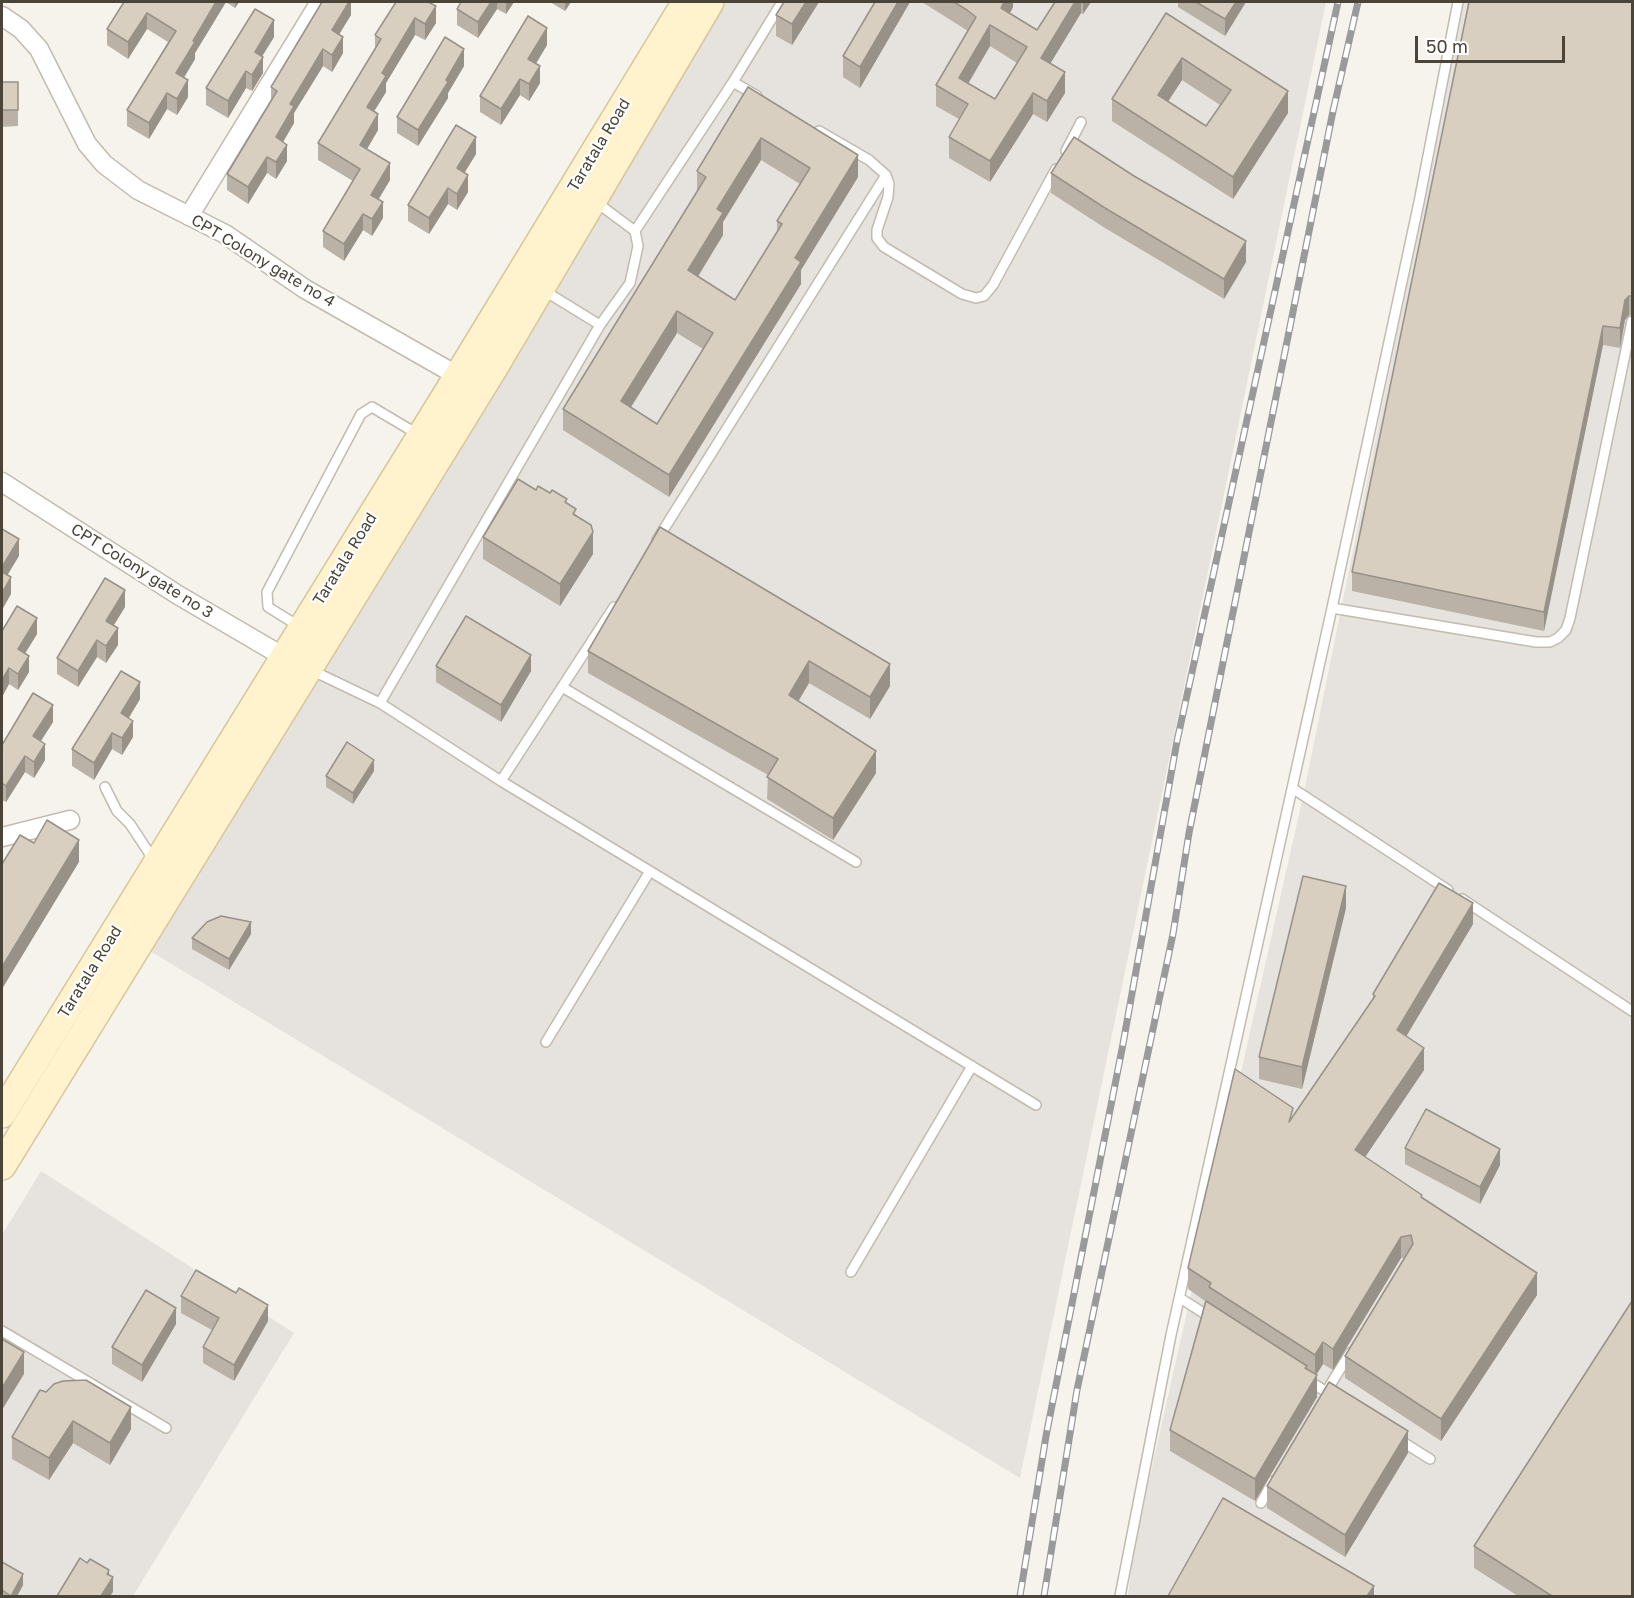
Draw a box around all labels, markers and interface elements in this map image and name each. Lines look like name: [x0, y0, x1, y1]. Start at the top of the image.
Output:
scale bar: [1418, 24, 1568, 62]
text: 50 m: [1426, 35, 1468, 57]
street label: Taratala Road: [564, 95, 634, 195]
street label: CPT Colony gate no 4: [188, 210, 338, 312]
street label: Taratala Road: [309, 509, 381, 609]
street label: CPT Colony gate no 3: [67, 519, 217, 623]
street label: Taratala Road: [54, 922, 126, 1022]

